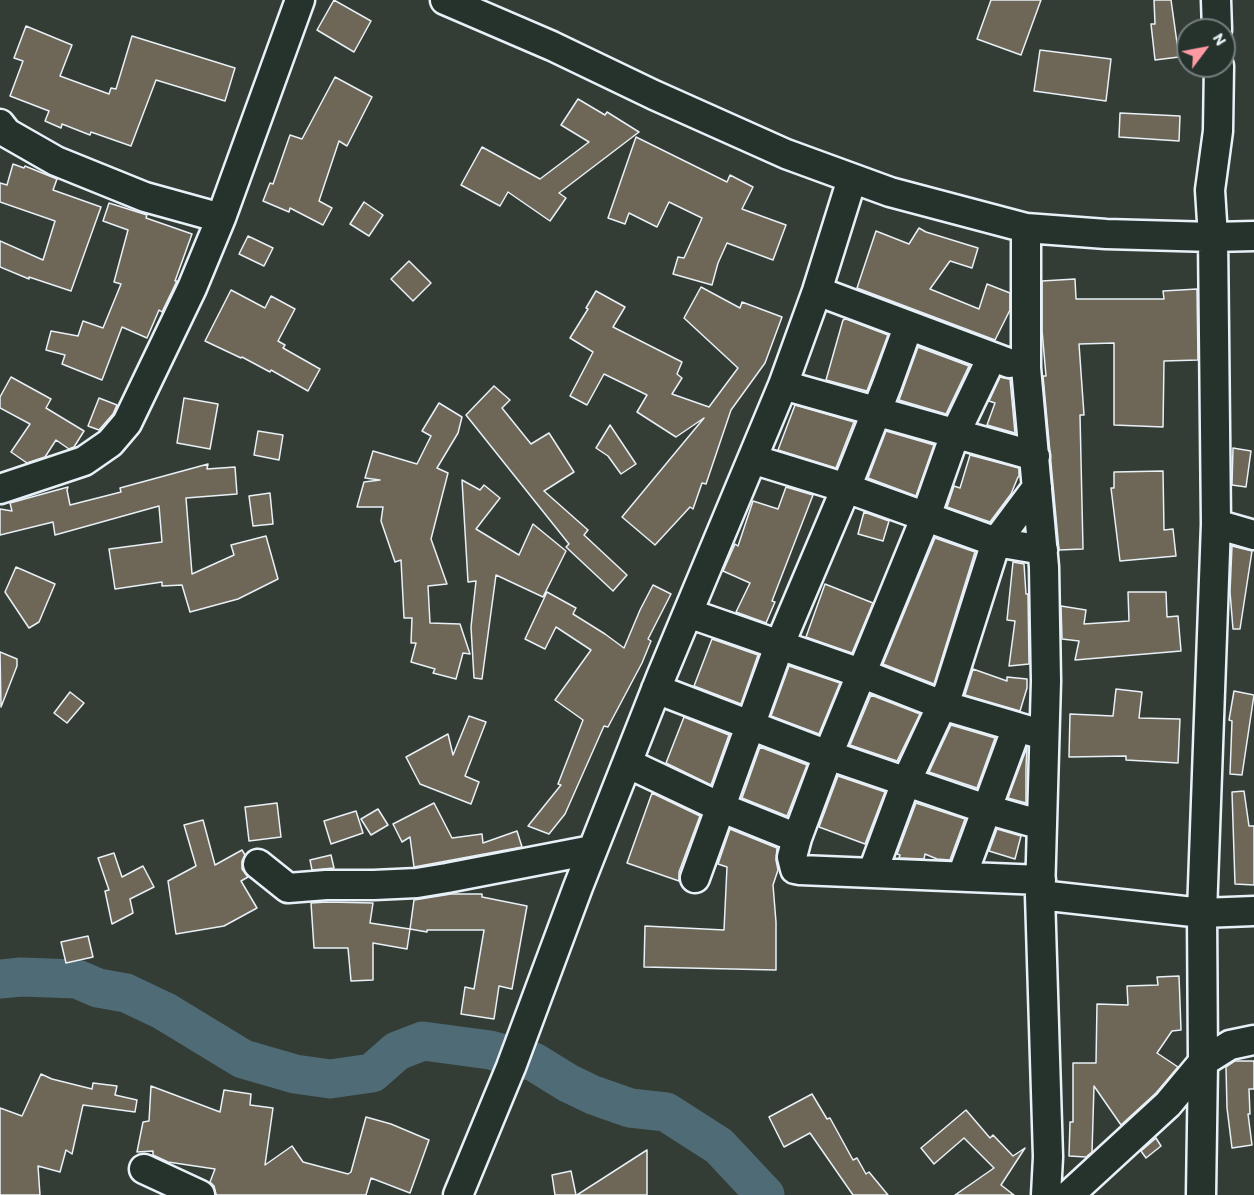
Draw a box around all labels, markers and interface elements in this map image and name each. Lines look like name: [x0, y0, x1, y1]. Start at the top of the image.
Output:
north arrow: [1176, 18, 1236, 78]
text: N: [1209, 30, 1231, 49]

